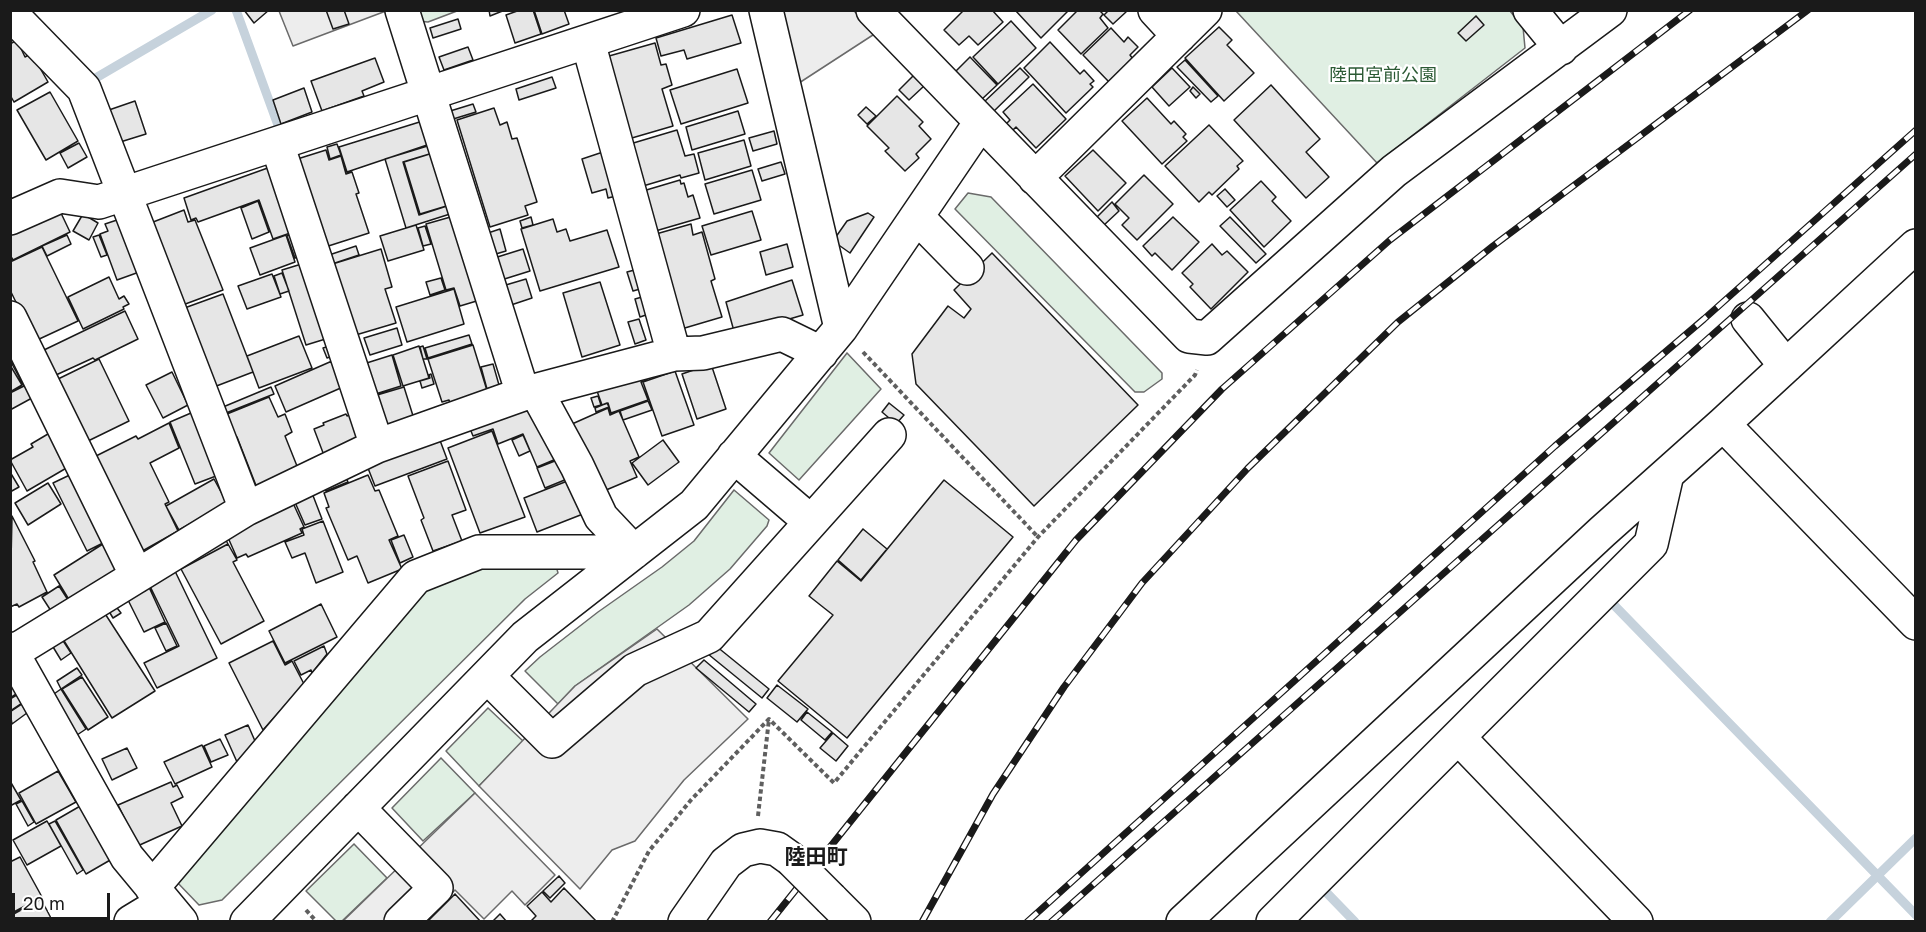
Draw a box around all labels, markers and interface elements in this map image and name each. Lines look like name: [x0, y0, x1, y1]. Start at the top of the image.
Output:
park label: 陸田宮前公園: [1329, 64, 1437, 86]
district label: 陸田町: [785, 844, 847, 870]
scale bar: [15, 881, 112, 919]
text: 20 m: [23, 892, 65, 914]

